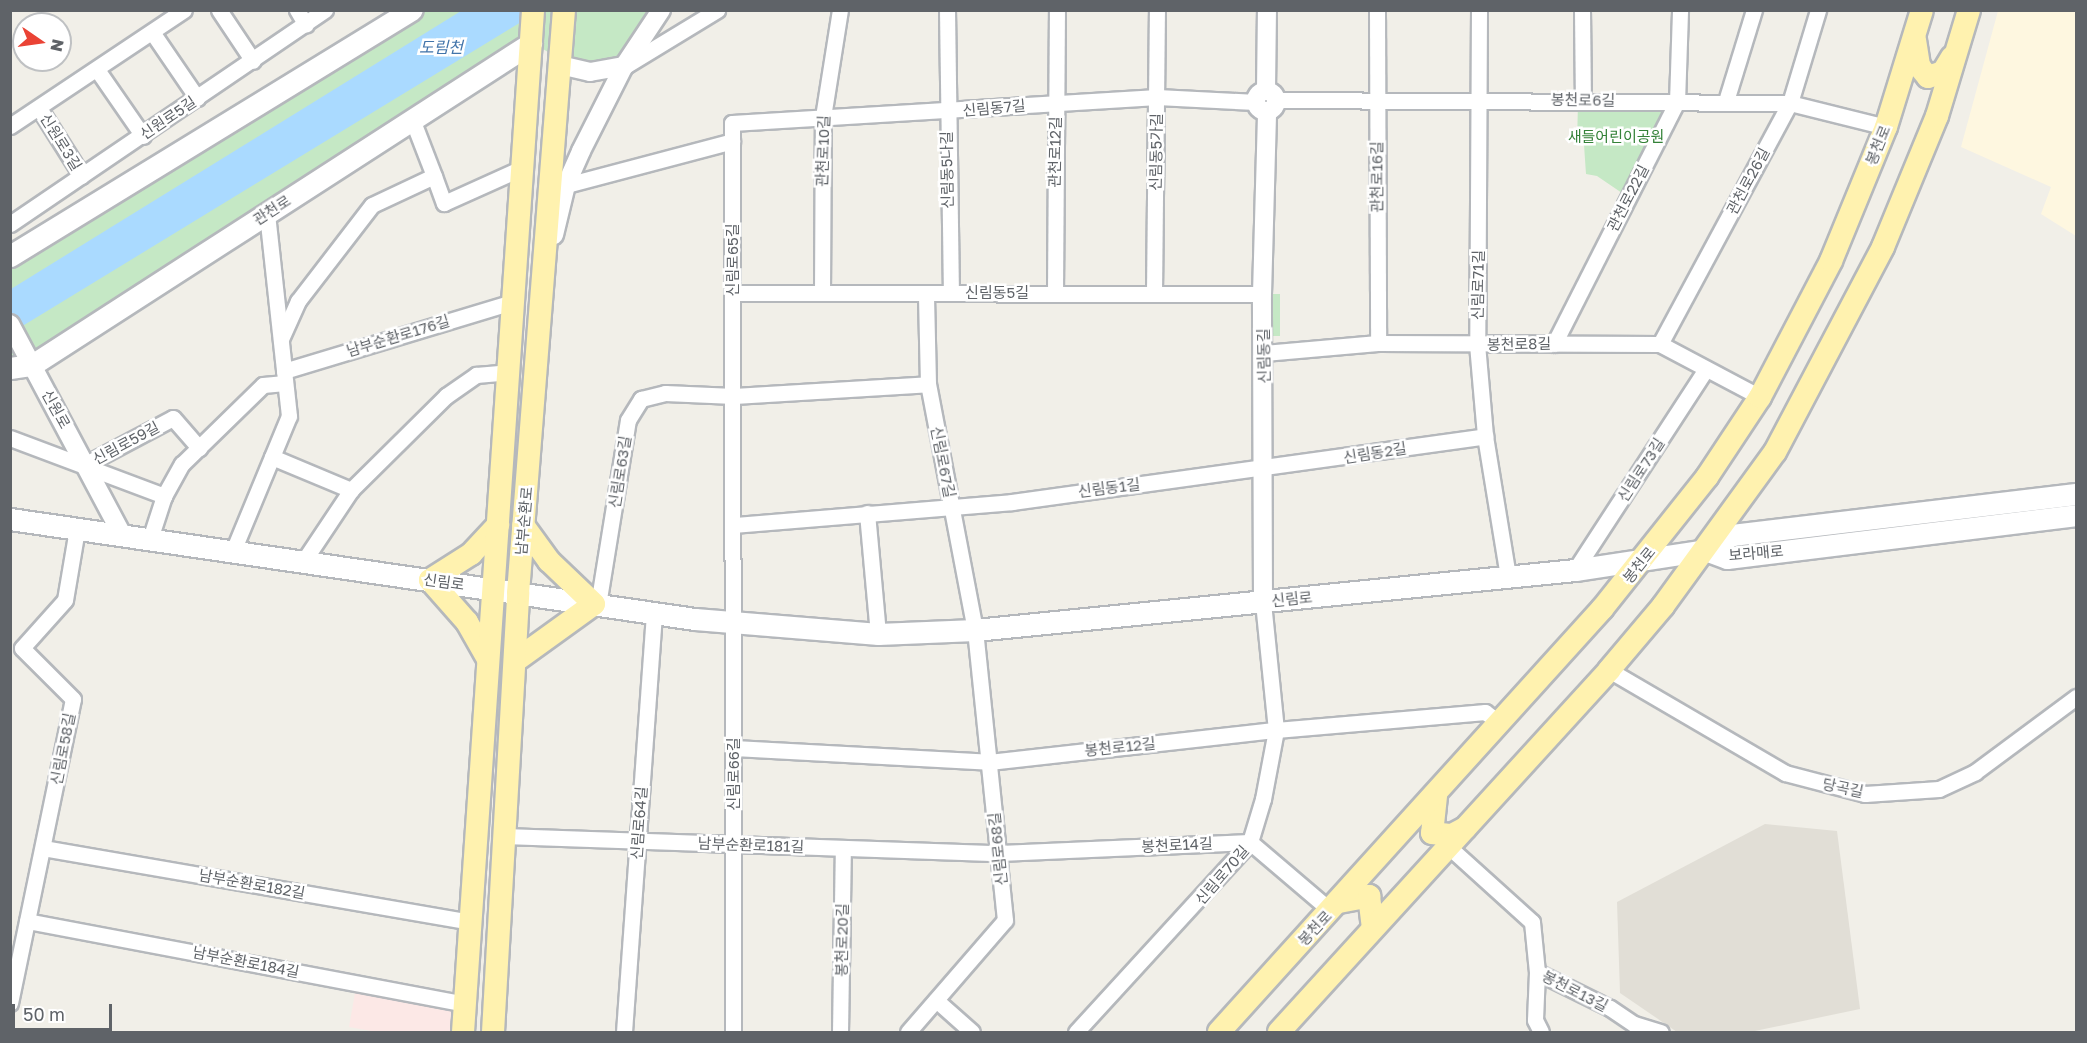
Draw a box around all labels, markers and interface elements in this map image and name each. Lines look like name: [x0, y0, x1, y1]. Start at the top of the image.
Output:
north arrow: [12, 12, 72, 72]
text: N: [46, 37, 69, 54]
water label: 도림천: [419, 37, 463, 57]
street label: 봉천로6길: [1551, 90, 1615, 110]
street label: 신원로5길: [136, 93, 200, 143]
street label: 신림동7길: [962, 96, 1026, 120]
street label: 신원로3길: [36, 110, 86, 174]
street label: 신림동5가길: [1146, 113, 1166, 191]
street label: 관천로10길: [813, 115, 833, 187]
street label: 관천로12길: [1045, 116, 1065, 188]
street label: 봉천로: [1862, 122, 1894, 168]
park label: 새들어린이공원: [1568, 128, 1664, 146]
street label: 신림동5나길: [937, 131, 957, 209]
street label: 관천로16길: [1368, 141, 1386, 213]
street label: 관천로26길: [1723, 145, 1773, 217]
street label: 관천로22길: [1604, 162, 1652, 234]
street label: 관천로: [250, 191, 294, 229]
street label: 신림로65길: [724, 224, 742, 296]
street label: 신림로71길: [1468, 250, 1488, 320]
street label: 신림동5길: [965, 284, 1029, 302]
street label: 남부순환로176길: [344, 312, 452, 360]
street label: 신림동길: [1255, 328, 1273, 384]
street label: 봉천로8길: [1487, 334, 1551, 354]
street label: 신원로: [38, 387, 74, 431]
street label: 신림로59길: [90, 418, 162, 468]
street label: 신림로67길: [927, 425, 959, 499]
street label: 신림로63길: [605, 435, 635, 509]
street label: 신림로73길: [1614, 435, 1668, 505]
street label: 신림동2길: [1342, 439, 1408, 467]
street label: 신림동1길: [1077, 475, 1141, 501]
street label: 남부순환로: [512, 486, 536, 556]
street label: 보라매로: [1728, 542, 1784, 564]
street label: 봉천로: [1619, 543, 1659, 587]
street label: 신림로: [422, 570, 466, 594]
street label: 신림로: [1270, 588, 1314, 610]
street label: 신림로58길: [47, 711, 79, 787]
street label: 봉천로12길: [1084, 734, 1156, 760]
street label: 신림로66길: [725, 737, 743, 811]
street label: 당곡길: [1821, 775, 1865, 801]
street label: 신림로64길: [627, 786, 651, 860]
street label: 신림로68길: [985, 812, 1011, 886]
street label: 남부순환로181길: [697, 834, 805, 856]
street label: 봉천로14길: [1141, 834, 1213, 856]
street label: 신림로70길: [1191, 842, 1253, 908]
street label: 남부순환로182길: [197, 866, 307, 902]
street label: 봉천로20길: [832, 903, 852, 977]
street label: 봉천로: [1294, 907, 1336, 949]
street label: 남부순환로184길: [191, 943, 301, 981]
street label: 봉천로13길: [1539, 967, 1611, 1015]
scale bar: [15, 992, 116, 1030]
text: 50 m: [23, 1003, 65, 1025]

